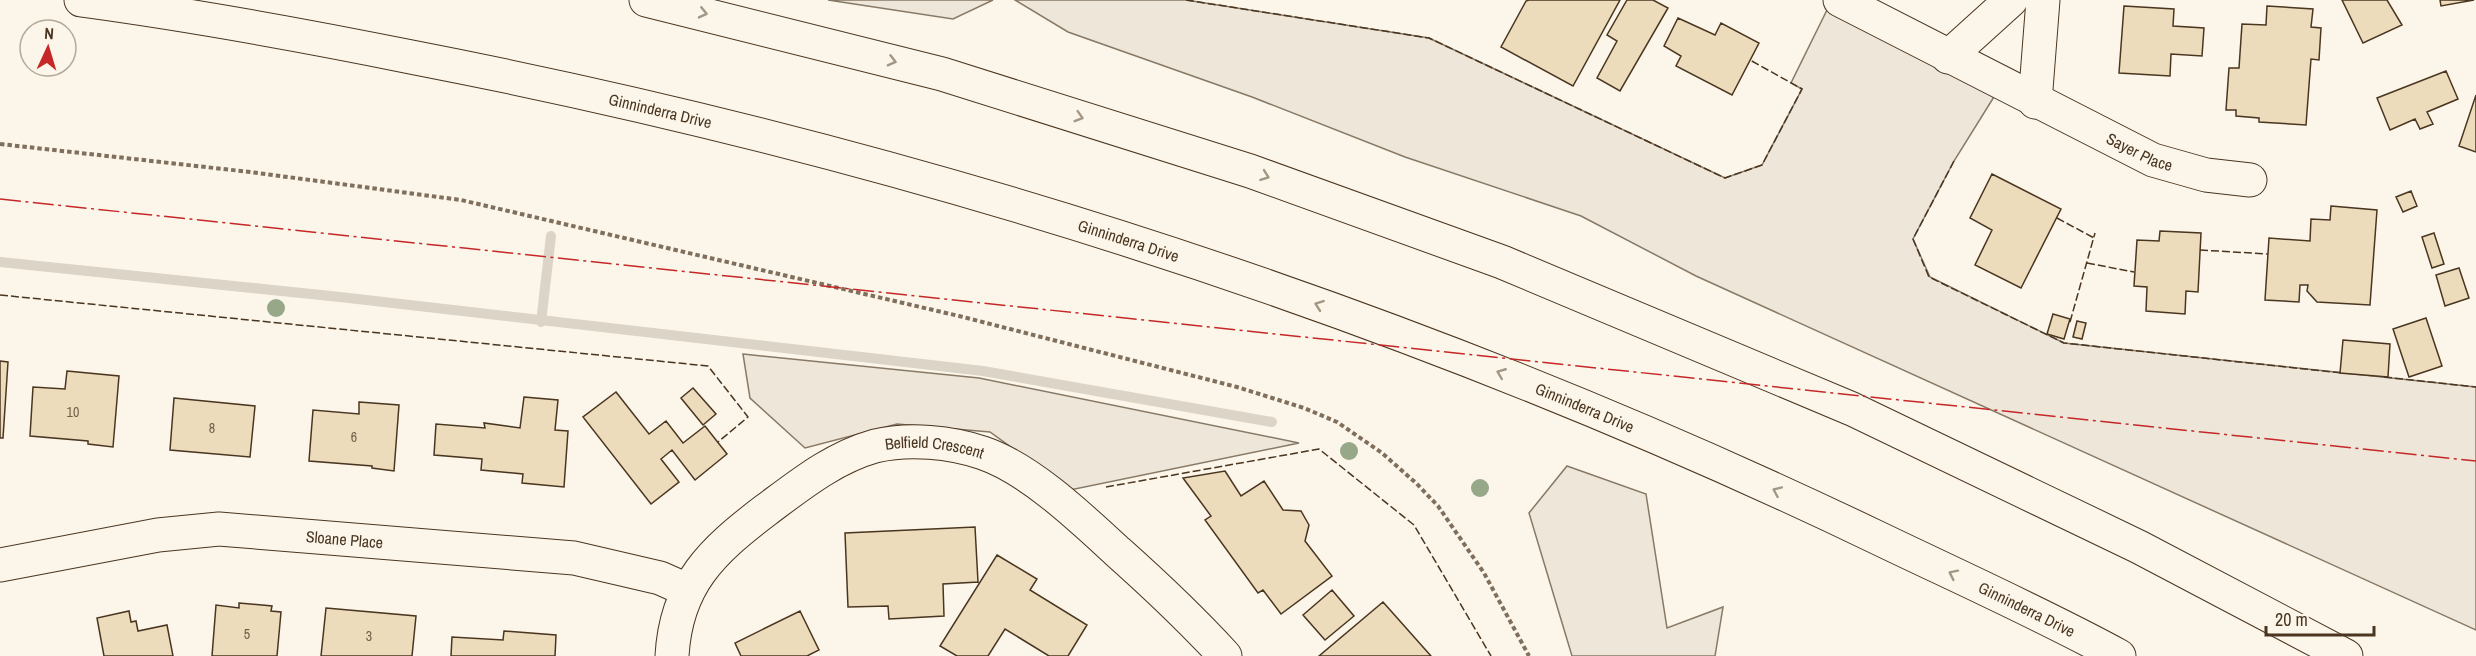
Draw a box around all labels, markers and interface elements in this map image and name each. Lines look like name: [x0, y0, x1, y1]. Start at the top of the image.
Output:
one-way arrow: [698, 6, 708, 19]
north arrow: [18, 18, 78, 78]
text: N: [44, 22, 55, 44]
one-way arrow: [887, 54, 897, 67]
street label: Ginninderra Drive: [607, 88, 714, 133]
one-way arrow: [1073, 110, 1084, 122]
street label: Sayer Place: [2103, 127, 2175, 176]
one-way arrow: [1259, 168, 1270, 181]
street label: Ginninderra Drive: [1075, 214, 1182, 267]
one-way arrow: [1314, 300, 1325, 313]
one-way arrow: [1497, 368, 1508, 380]
street label: Ginninderra Drive: [1532, 377, 1638, 438]
house number: 10: [67, 403, 79, 421]
house number: 8: [209, 419, 215, 437]
house number: 6: [351, 428, 357, 446]
street label: Belfield Crescent: [883, 431, 987, 464]
one-way arrow: [1773, 486, 1784, 498]
street label: Sloane Place: [305, 525, 384, 553]
one-way arrow: [1949, 570, 1960, 582]
street label: Ginninderra Drive: [1975, 576, 2079, 642]
scale bar: [2266, 599, 2374, 637]
text: 20 m: [2275, 607, 2308, 632]
house number: 5: [244, 625, 250, 643]
house number: 3: [366, 627, 372, 645]

